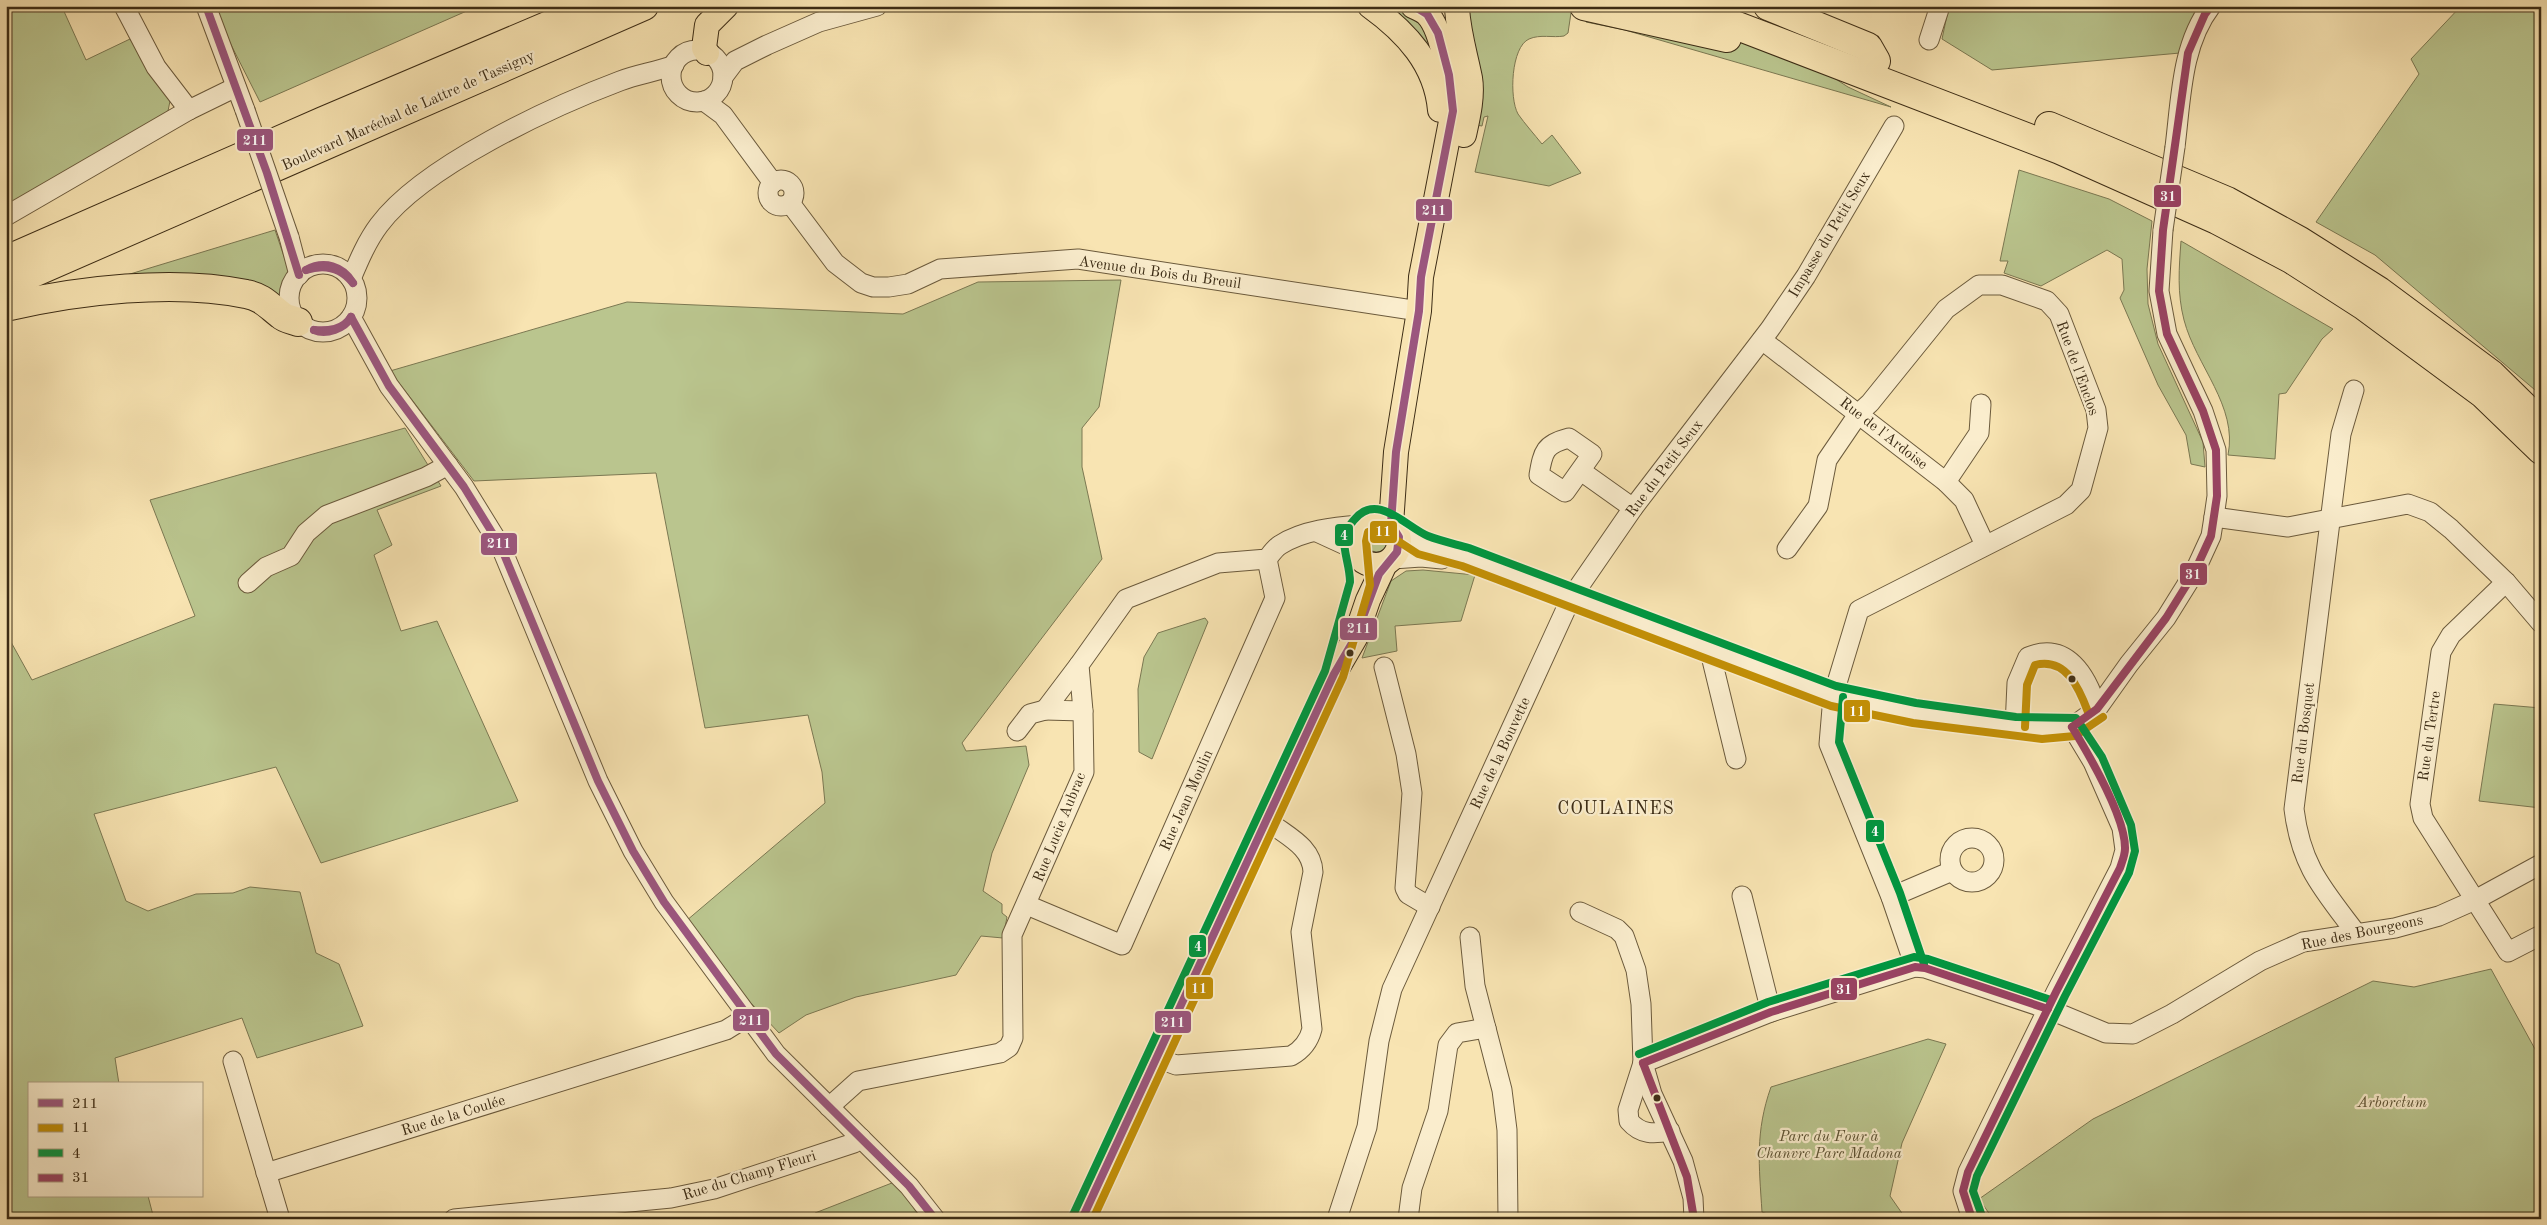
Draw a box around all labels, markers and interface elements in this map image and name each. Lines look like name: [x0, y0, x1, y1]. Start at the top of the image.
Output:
street label: Boulevard Maréchal de Lattre de Tassigny: [280, 49, 537, 174]
line badge: 211: [236, 128, 274, 152]
text: 211: [243, 134, 267, 148]
street label: Impasse du Petit Seux: [1787, 169, 1874, 300]
line badge: 31: [2153, 184, 2182, 208]
text: 31: [2160, 190, 2176, 204]
line badge: 211: [1415, 198, 1453, 222]
text: 211: [1422, 204, 1446, 218]
street label: Avenue du Bois du Breuil: [1078, 255, 1242, 292]
street label: Rue de l'Enclos: [2053, 319, 2101, 418]
street label: Rue de l'Ardoise: [1836, 395, 1930, 473]
street label: Rue du Petit Seux: [1624, 418, 1707, 520]
line badge: 11: [1369, 520, 1398, 544]
line badge: 4: [1334, 523, 1354, 547]
text: 11: [1375, 525, 1391, 539]
text: 4: [1340, 529, 1348, 543]
line badge: 211: [480, 532, 518, 556]
text: 211: [487, 537, 511, 551]
line badge: 31: [2179, 562, 2208, 586]
text: 31: [2185, 568, 2201, 582]
line badge: 211: [1339, 617, 1378, 641]
text: 211: [1347, 622, 1371, 636]
unlabelled marker: [1345, 648, 1355, 658]
unlabelled marker: [2067, 674, 2077, 684]
street label: Rue du Bosquet: [2291, 682, 2318, 785]
street label: Rue du Tertre: [2417, 690, 2444, 782]
street label: Rue de la Bouvette: [1469, 695, 1534, 812]
line badge: 11: [1843, 699, 1871, 723]
text: 11: [1849, 705, 1865, 719]
street label: Rue Jean Moulin: [1158, 748, 1216, 853]
street label: Rue Lucie Aubrac: [1032, 770, 1089, 885]
district label: COULAINES: [1557, 800, 1675, 818]
line badge: 4: [1865, 819, 1885, 843]
text: 4: [1871, 825, 1879, 839]
street label: Rue des Bourgeons: [2300, 913, 2425, 954]
line badge: 4: [1188, 934, 1207, 958]
text: 4: [1194, 940, 1202, 954]
line badge: 11: [1185, 976, 1214, 1000]
line badge: 31: [1830, 977, 1858, 1001]
text: 11: [1191, 982, 1207, 996]
text: 31: [1836, 983, 1852, 997]
line badge: 211: [732, 1008, 770, 1032]
line badge: 211: [1154, 1010, 1192, 1034]
text: 211: [739, 1014, 763, 1028]
text: 211: [1161, 1016, 1185, 1030]
legend: [28, 1082, 202, 1198]
street label: Rue de la Coulée: [400, 1093, 507, 1139]
unlabelled marker: [1652, 1093, 1662, 1103]
park label: Arboretum: [2356, 1096, 2427, 1111]
text: 211: [72, 1097, 98, 1112]
text: 11: [72, 1121, 89, 1136]
park label: Parc du Four à Chanvre Parc Madona: [1756, 1130, 1902, 1162]
text: 4: [72, 1147, 81, 1162]
street label: Rue du Champ Fleuri: [681, 1149, 818, 1204]
text: 31: [72, 1171, 89, 1186]

